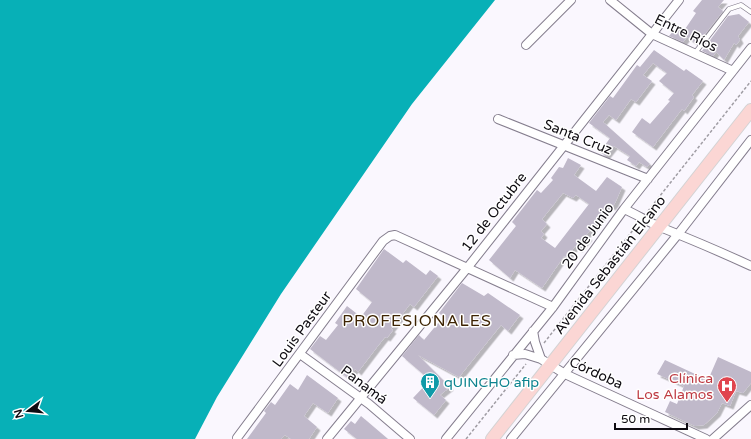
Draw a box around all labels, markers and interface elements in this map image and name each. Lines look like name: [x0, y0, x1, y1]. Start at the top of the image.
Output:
street label: Entre Ríos: [652, 10, 721, 56]
street label: Santa Cruz: [541, 116, 615, 158]
street label: 12 de Octubre: [458, 169, 530, 255]
street label: Avenida Sebastián Elcano: [551, 192, 669, 338]
street label: 20 de Junio: [558, 200, 618, 272]
street label: Louis Pasteur: [269, 287, 336, 370]
district label: PROFESIONALES: [342, 311, 492, 331]
street label: Córdoba: [566, 353, 626, 393]
street label: Panamá: [337, 362, 391, 408]
place label: Clínica Los Alamos: [636, 370, 713, 403]
building icon: qUINCHO afip: [419, 371, 441, 399]
place label: qUINCHO afip: [444, 374, 539, 391]
hospital icon: Clínica Los Alamos: [716, 375, 738, 403]
north arrow: [8, 391, 48, 431]
scale bar: [615, 405, 687, 431]
text: N: [11, 408, 26, 420]
text: 50 m: [621, 412, 650, 426]

